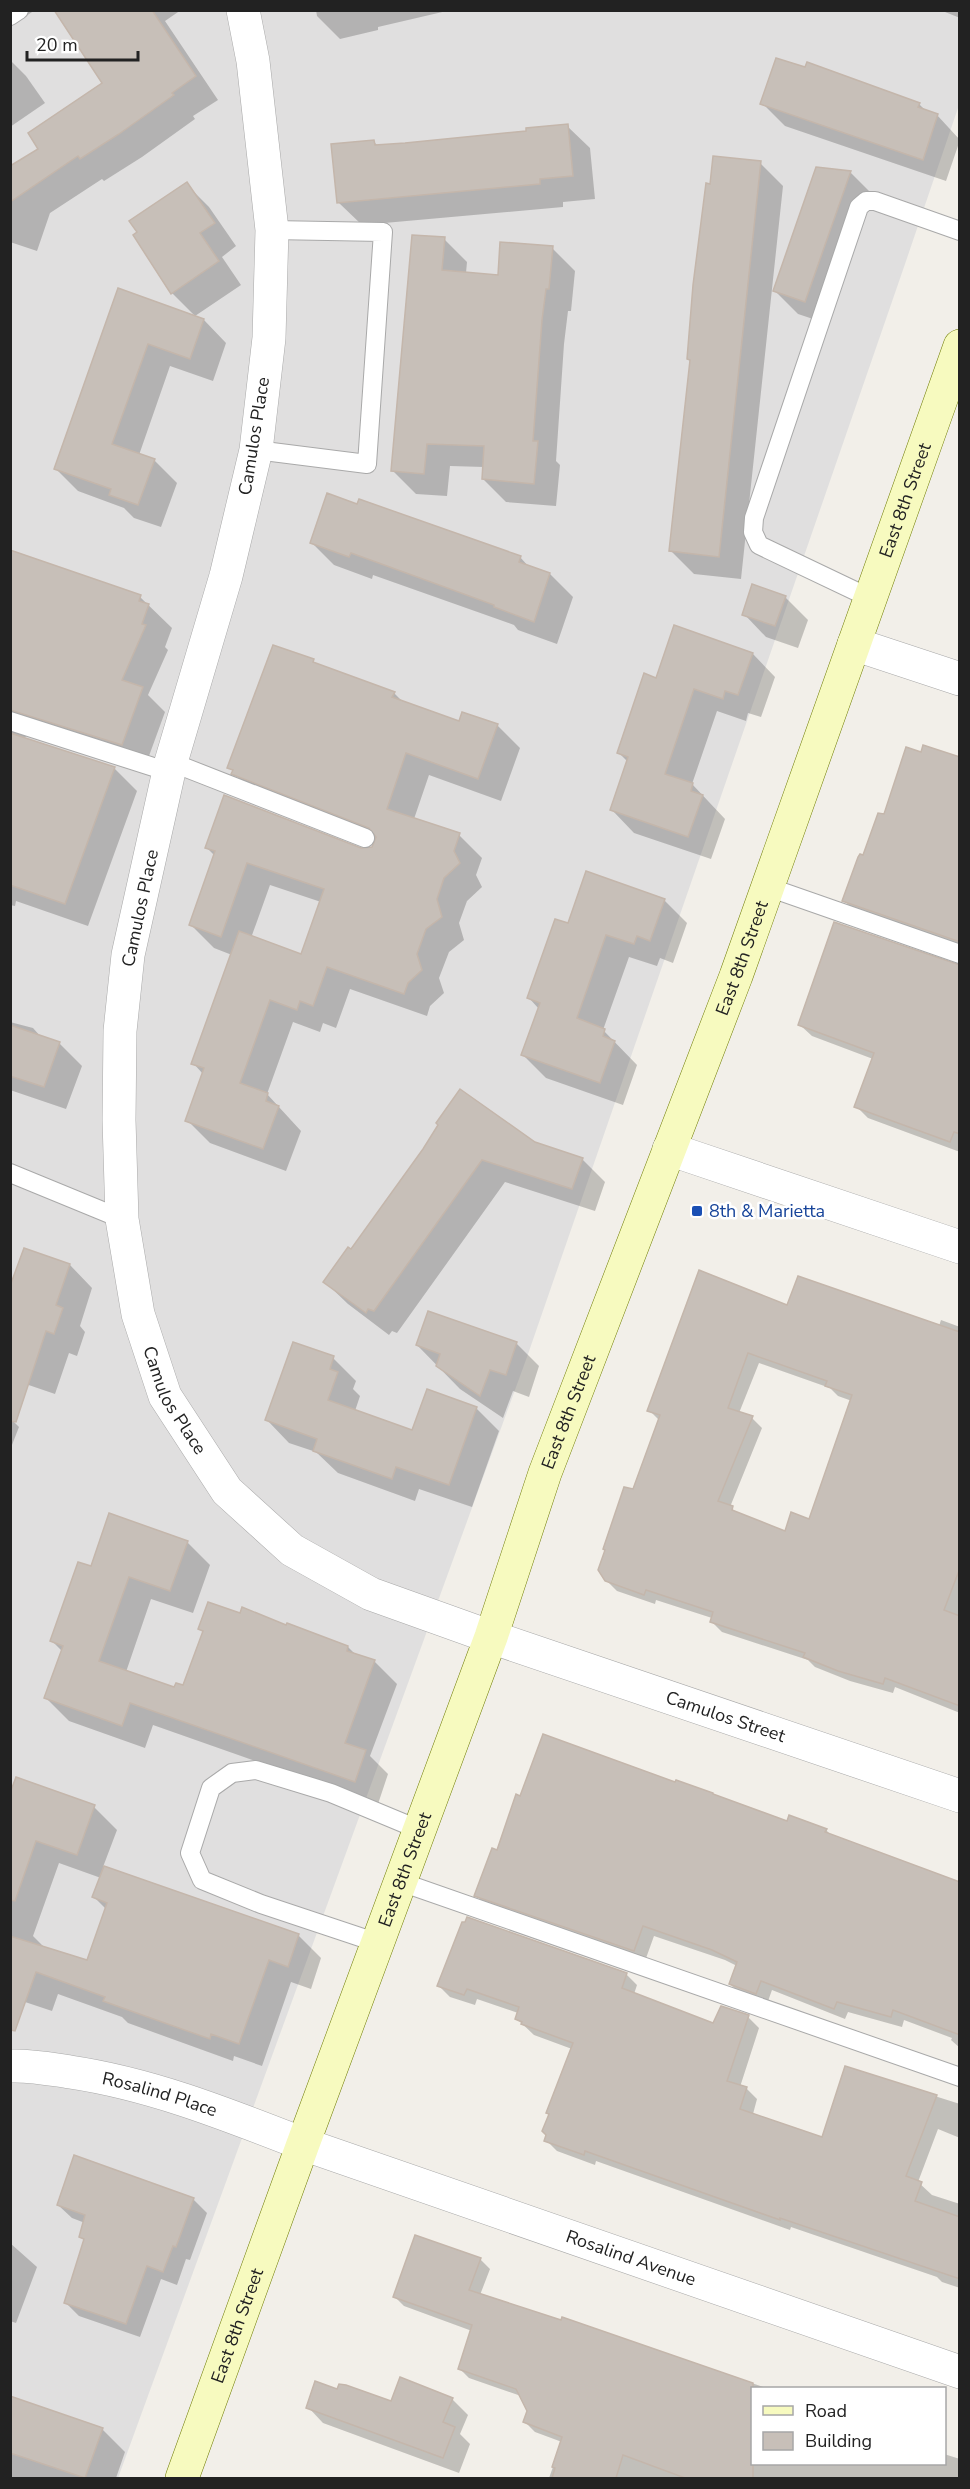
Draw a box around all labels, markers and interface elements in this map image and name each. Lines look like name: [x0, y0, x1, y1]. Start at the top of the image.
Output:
scale bar: [27, 24, 138, 62]
text: 20 m: [36, 33, 78, 57]
street label: Camulos Place: [233, 375, 275, 497]
street label: East 8th Street: [874, 439, 937, 561]
street label: Camulos Place: [116, 847, 164, 969]
street label: East 8th Street: [710, 897, 774, 1019]
place label: 8th & Marietta: [709, 1199, 825, 1223]
marker: 8th & Marietta: [690, 1204, 704, 1218]
street label: Camulos Place: [137, 1343, 212, 1459]
street label: East 8th Street: [536, 1351, 602, 1473]
street label: Camulos Street: [663, 1685, 789, 1748]
street label: East 8th Street: [373, 1808, 437, 1930]
street label: Rosalind Place: [100, 2066, 221, 2122]
street label: Rosalind Avenue: [563, 2224, 699, 2291]
street label: East 8th Street: [205, 2264, 269, 2386]
legend: [751, 2387, 946, 2465]
text: Road: [805, 2399, 847, 2423]
text: Building: [805, 2429, 872, 2453]

